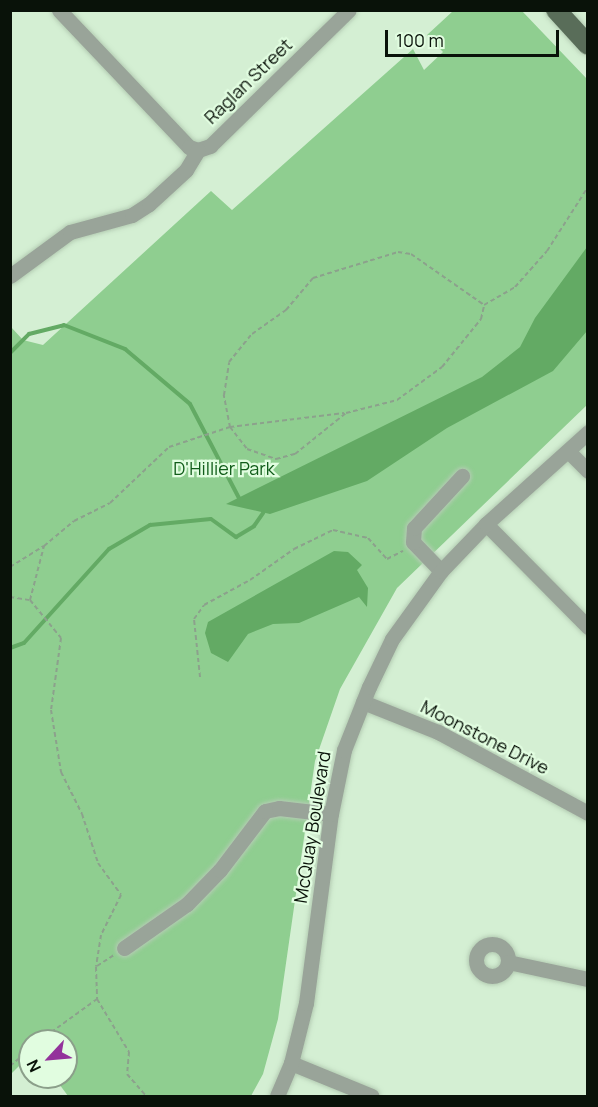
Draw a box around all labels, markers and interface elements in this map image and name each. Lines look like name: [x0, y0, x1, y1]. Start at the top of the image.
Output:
scale bar: [388, 18, 562, 56]
text: 100 m: [396, 28, 444, 52]
street label: Raglan Street: [200, 34, 296, 128]
park label: D'Hillier Park: [173, 457, 275, 479]
street label: Moonstone Drive: [417, 695, 553, 779]
street label: McQuay Boulevard: [289, 749, 335, 905]
north arrow: [18, 1029, 78, 1089]
text: N: [21, 1056, 46, 1076]

